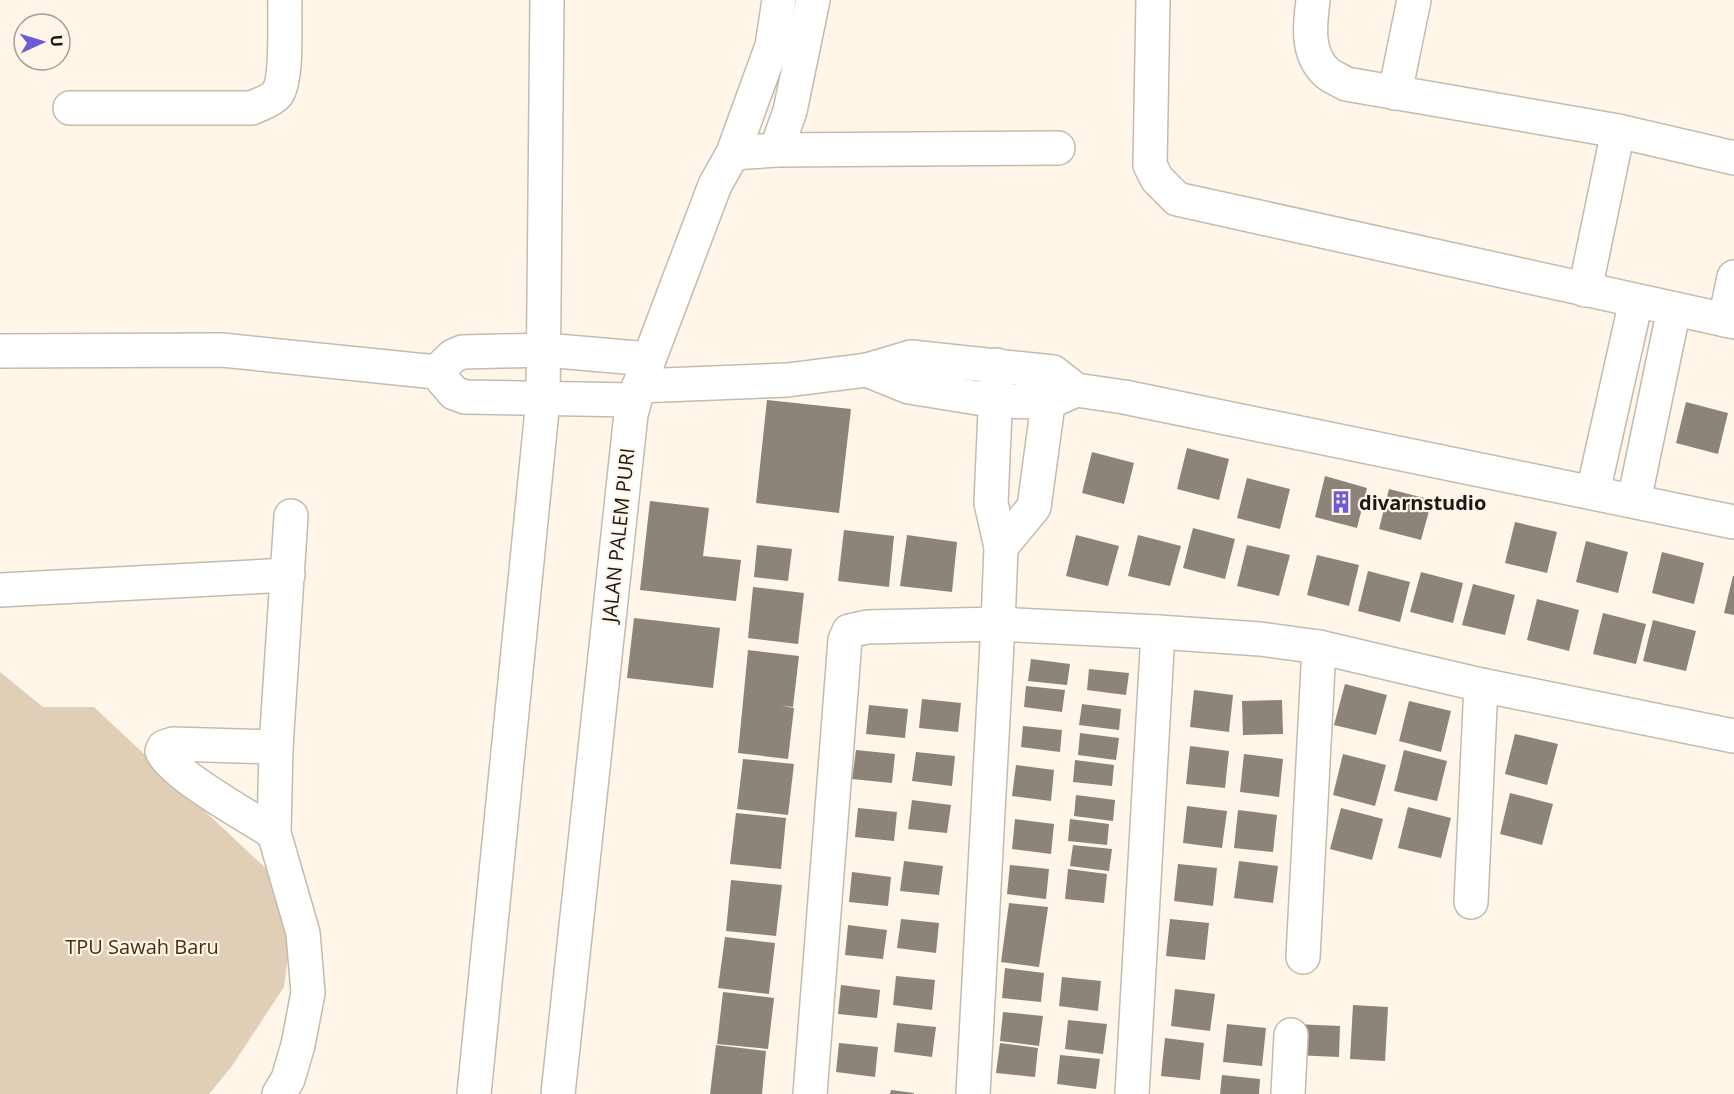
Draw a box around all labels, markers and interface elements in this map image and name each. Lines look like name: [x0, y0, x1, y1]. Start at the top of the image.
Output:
north arrow: [12, 12, 72, 72]
text: U: [46, 34, 68, 48]
street label: JALAN PALEM PURI: [595, 446, 641, 626]
building icon: divarnstudio: [1328, 489, 1354, 515]
place label: divarnstudio: [1359, 489, 1486, 516]
park label: TPU Sawah Baru: [65, 933, 219, 960]

